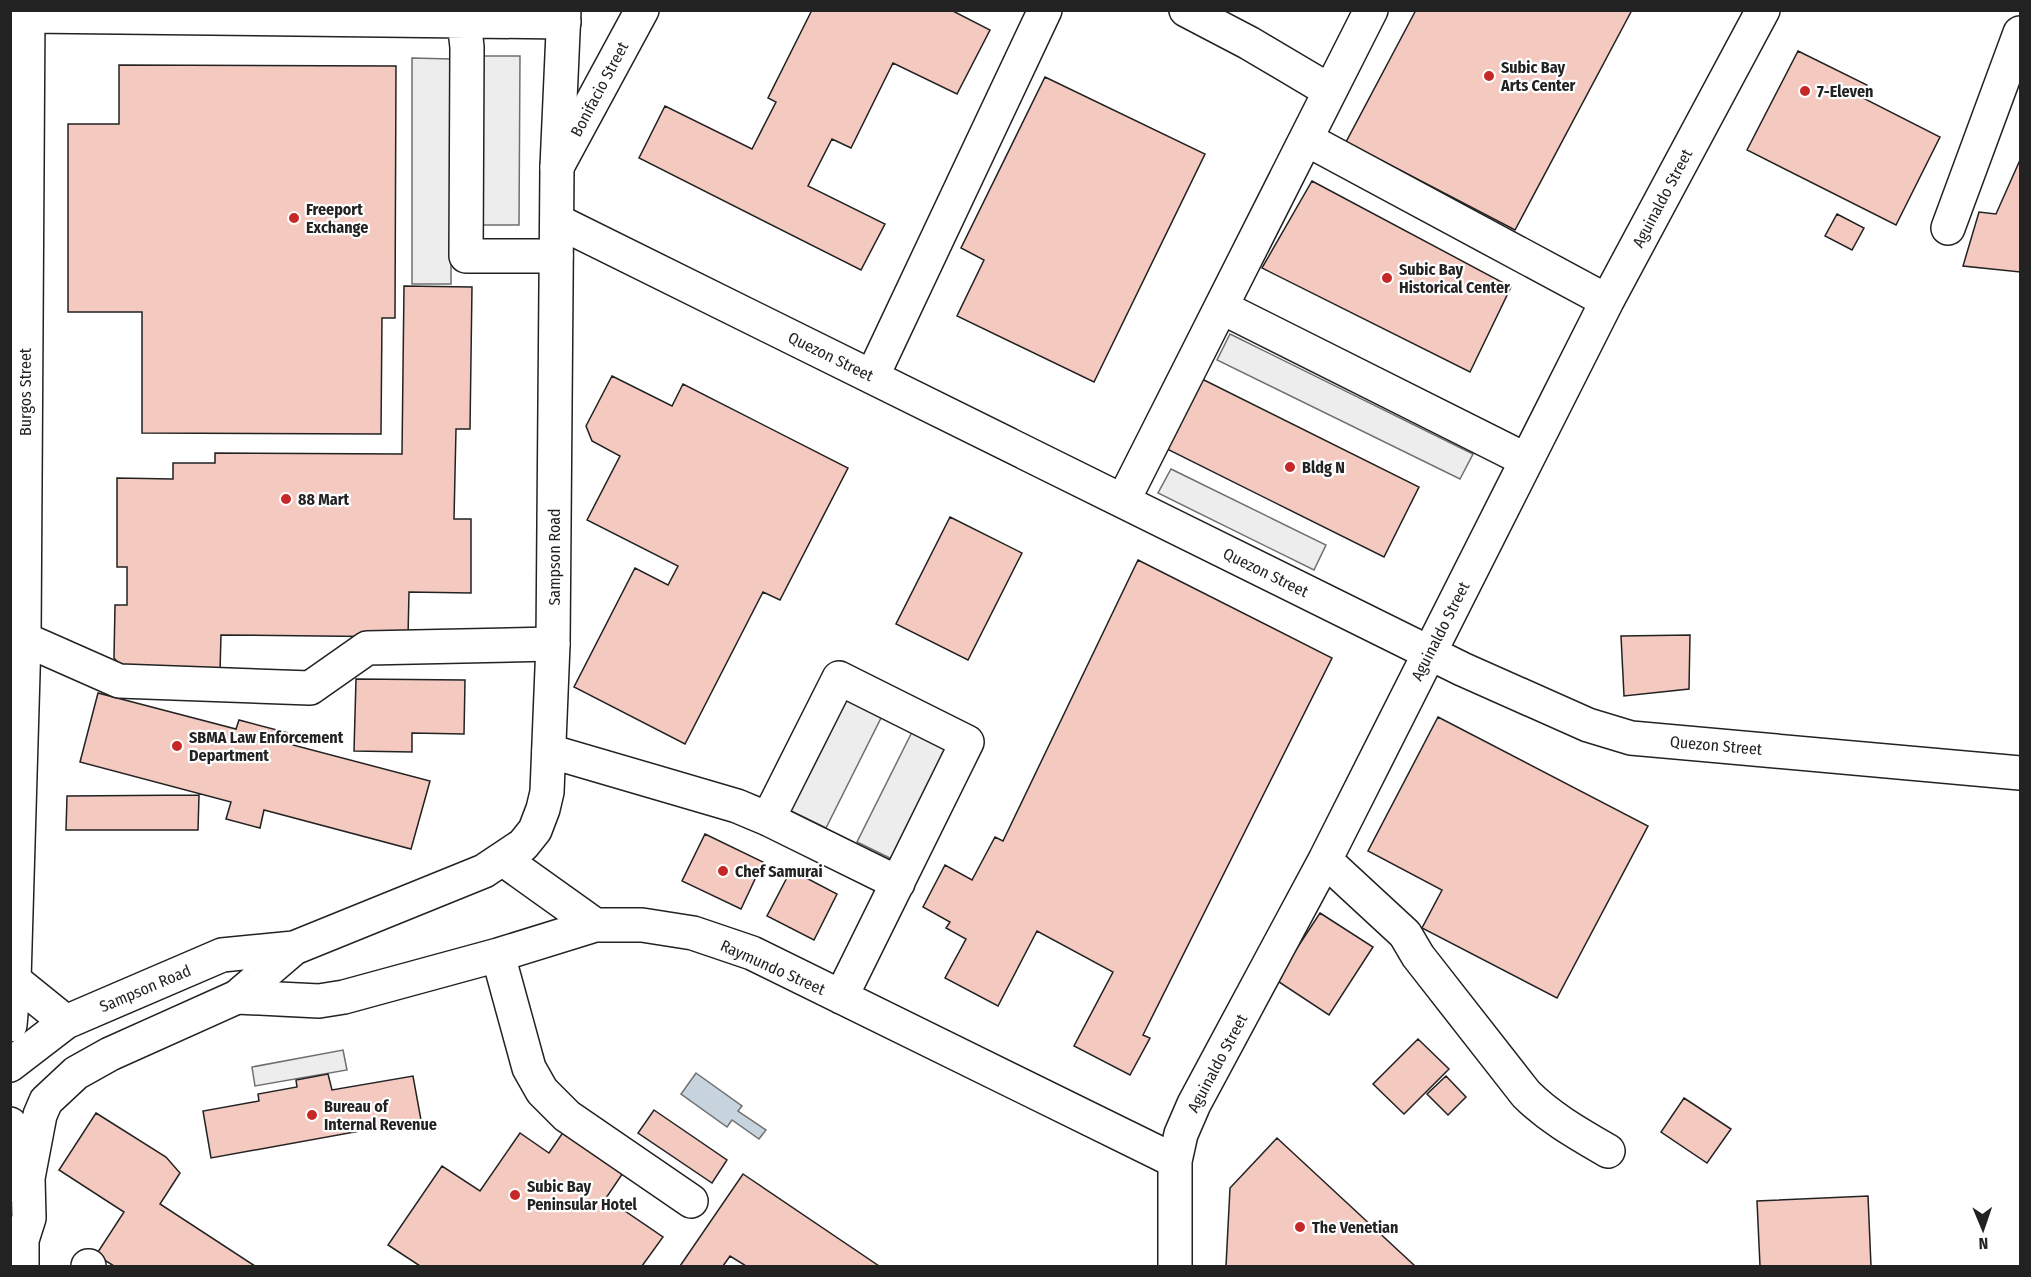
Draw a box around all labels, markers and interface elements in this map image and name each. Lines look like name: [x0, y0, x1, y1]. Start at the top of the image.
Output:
street label: Bonifacio Street: [567, 38, 633, 140]
place label: Subic Bay Arts Center: [1500, 58, 1576, 95]
marker: Subic Bay Arts Center: [1482, 69, 1496, 83]
place label: 7-Eleven: [1817, 82, 1873, 101]
marker: 7-Eleven: [1798, 84, 1812, 98]
street label: Aguinaldo Street: [1629, 145, 1697, 251]
place label: Freeport Exchange: [306, 200, 368, 237]
marker: Freeport Exchange: [287, 211, 301, 225]
place label: Subic Bay Historical Center: [1399, 260, 1510, 297]
marker: Subic Bay Historical Center: [1380, 271, 1394, 285]
street label: Quezon Street: [785, 328, 877, 386]
street label: Burgos Street: [16, 347, 35, 436]
place label: Bldg N: [1302, 458, 1345, 477]
marker: Bldg N: [1283, 460, 1297, 474]
place label: 88 Mart: [298, 490, 350, 509]
marker: 88 Mart: [279, 492, 293, 506]
street label: Sampson Road: [545, 508, 564, 606]
street label: Quezon Street: [1220, 544, 1312, 602]
street label: Aguinaldo Street: [1407, 578, 1474, 684]
place label: SBMA Law Enforcement Department: [189, 728, 344, 765]
street label: Quezon Street: [1669, 732, 1764, 759]
marker: SBMA Law Enforcement Department: [170, 739, 184, 753]
place label: Chef Samurai: [735, 862, 823, 881]
marker: Chef Samurai: [716, 864, 730, 878]
street label: Raymundo Street: [718, 936, 829, 999]
street label: Sampson Road: [97, 961, 194, 1016]
street label: Aguinaldo Street: [1184, 1010, 1252, 1116]
place label: Bureau of Internal Revenue: [324, 1097, 437, 1134]
marker: Bureau of Internal Revenue: [305, 1108, 319, 1122]
place label: Subic Bay Peninsular Hotel: [527, 1177, 638, 1214]
marker: Subic Bay Peninsular Hotel: [508, 1188, 522, 1202]
north arrow: [1953, 1199, 2013, 1259]
place label: The Venetian: [1312, 1218, 1398, 1237]
marker: The Venetian: [1293, 1220, 1307, 1234]
text: N: [1978, 1234, 1989, 1253]

